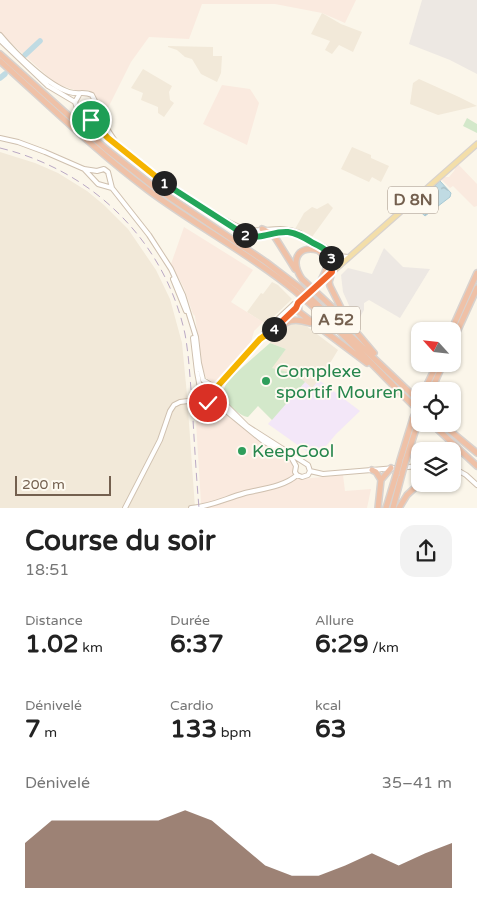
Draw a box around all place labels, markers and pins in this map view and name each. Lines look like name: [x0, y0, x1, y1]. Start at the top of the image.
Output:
pin: [70, 99, 112, 141]
pin: 1: [152, 170, 176, 196]
pin: 2: [232, 222, 258, 248]
pin: 3: [318, 246, 344, 270]
pin: 4: [262, 316, 286, 342]
place label: Complexe sportif Mouren: [276, 360, 404, 403]
marker: Complexe sportif Mouren: [260, 375, 272, 387]
pin: [187, 382, 229, 424]
place label: KeepCool: [252, 440, 334, 462]
marker: KeepCool: [236, 445, 248, 457]

